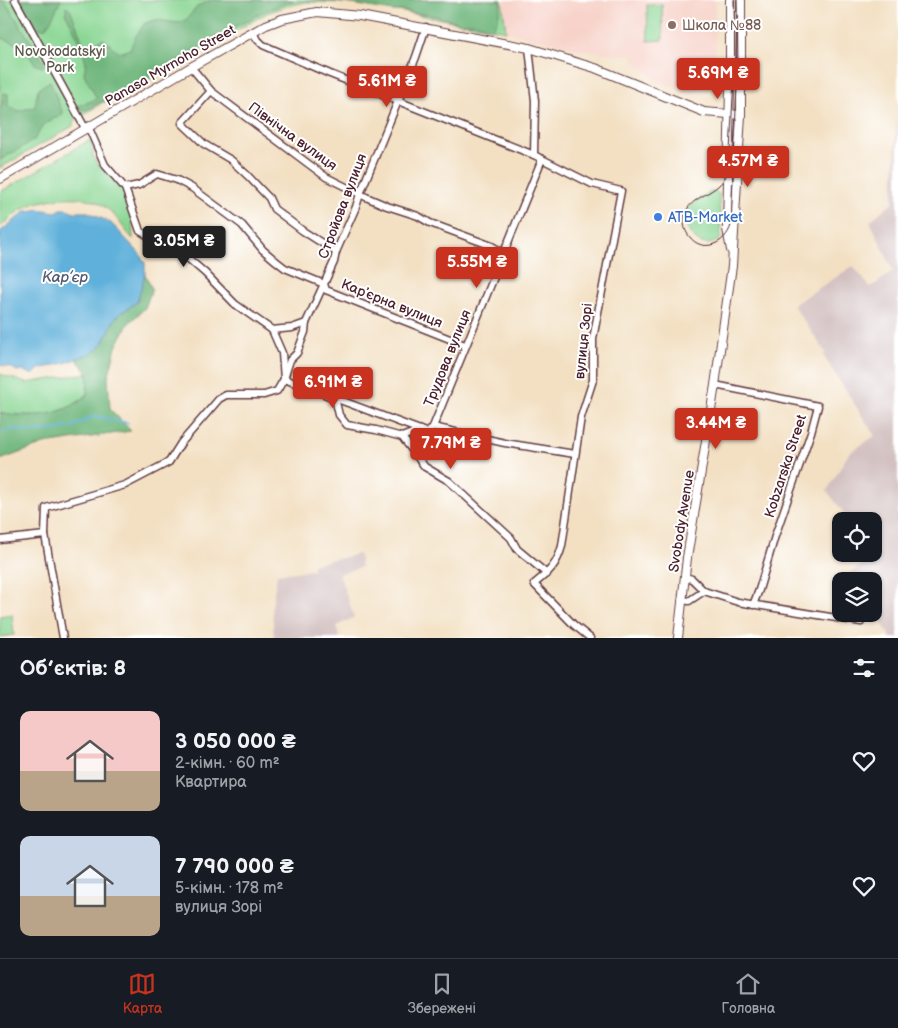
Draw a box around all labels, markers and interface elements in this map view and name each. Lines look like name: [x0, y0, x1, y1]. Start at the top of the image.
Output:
place label: Школа №88: [682, 17, 761, 34]
marker: Школа №88: [666, 19, 678, 31]
street label: Panasa Myrnoho Street: [102, 21, 239, 110]
park label: Novokodatskyi Park: [14, 43, 106, 76]
pin: 5.69M ₴: [672, 58, 764, 100]
text: 5.69M ₴: [688, 64, 748, 83]
pin: 5.61M ₴: [341, 66, 433, 108]
text: 5.61M ₴: [358, 72, 416, 91]
street label: Північна вулиця: [245, 99, 341, 174]
pin: 4.57M ₴: [702, 146, 794, 188]
street label: Стройова вулиця: [315, 151, 370, 261]
text: 4.57M ₴: [718, 152, 778, 171]
place label: ATB-Market: [668, 209, 743, 226]
marker: ATB-Market: [652, 211, 664, 223]
pin: 3.05M ₴: [138, 226, 230, 268]
text: 3.05M ₴: [154, 232, 214, 251]
pin: 5.55M ₴: [431, 246, 523, 289]
text: 5.55M ₴: [447, 253, 507, 272]
water label: Кар’єр: [42, 268, 89, 287]
street label: Карʼєрна вулиця: [339, 275, 445, 332]
street label: вулиця Зорі: [571, 302, 596, 380]
street label: Трудова вулиця: [420, 307, 475, 409]
pin: 6.91M ₴: [287, 366, 379, 409]
text: 6.91M ₴: [304, 373, 362, 392]
pin: 3.44M ₴: [670, 408, 762, 450]
street label: Kobzarska Street: [761, 412, 810, 520]
text: 3.44M ₴: [686, 414, 746, 433]
pin: 7.79M ₴: [405, 428, 497, 470]
text: 7.79M ₴: [421, 434, 481, 453]
street label: Svobody Avenue: [665, 469, 698, 573]
map controls: [832, 512, 882, 622]
button: locate: [832, 512, 882, 562]
button: layers: [832, 572, 882, 622]
icon: filters: [850, 654, 878, 682]
text: Об’єктів: 8: [20, 656, 126, 681]
text: 3 050 000 ₴: [175, 729, 296, 754]
icon: home: [60, 731, 120, 791]
icon: heart: [850, 747, 878, 775]
text: 2-кімн. · 60 m²: [175, 754, 280, 773]
text: Квартира: [175, 773, 247, 792]
text: 7 790 000 ₴: [175, 854, 294, 879]
icon: home: [60, 856, 120, 916]
icon: heart: [850, 872, 878, 900]
text: 5-кімн. · 178 m²: [175, 879, 283, 898]
text: вулиця Зорі: [175, 898, 262, 917]
tab: Карта: [123, 970, 162, 1017]
tab: Збережені: [408, 970, 476, 1017]
tab: Головна: [722, 970, 775, 1017]

